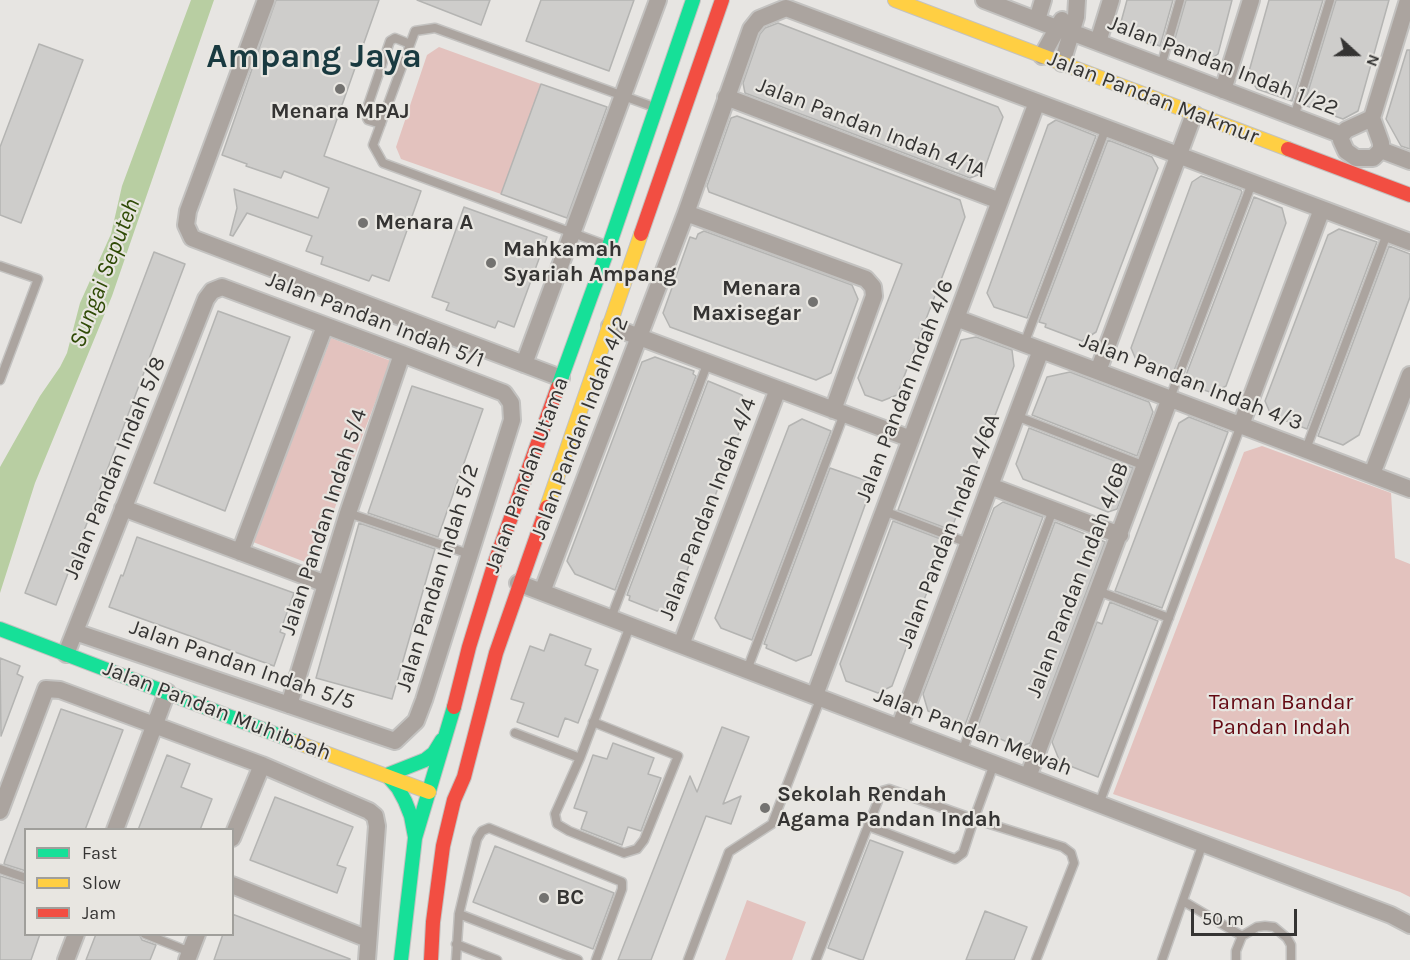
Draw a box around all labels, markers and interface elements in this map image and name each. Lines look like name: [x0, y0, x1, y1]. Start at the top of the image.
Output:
street label: Jalan Pandan Indah 1/22: [1104, 10, 1342, 122]
north arrow: [1326, 24, 1386, 84]
district label: Ampang Jaya: [206, 37, 422, 77]
street label: Jalan Pandan Makmur: [1044, 46, 1262, 150]
text: N: [1362, 52, 1384, 69]
street label: Jalan Pandan Indah 4/1A: [752, 72, 990, 184]
marker: Menara MPAJ: [333, 82, 347, 96]
place label: Menara MPAJ: [270, 99, 410, 125]
water label: Sungai Seputeh: [63, 194, 147, 352]
place label: Menara A: [375, 210, 473, 236]
marker: Menara A: [356, 216, 370, 230]
place label: Mahkamah Syariah Ampang: [503, 237, 676, 288]
marker: Mahkamah Syariah Ampang: [484, 256, 498, 270]
street label: Jalan Pandan Indah 5/1: [262, 266, 488, 374]
place label: Menara Maxisegar: [692, 276, 801, 328]
street label: Jalan Pandan Indah 4/6: [850, 276, 960, 506]
marker: Menara Maxisegar: [806, 295, 820, 309]
street label: Jalan Pandan Indah 4/2: [525, 313, 635, 543]
street label: Jalan Pandan Indah 4/3: [1076, 327, 1306, 437]
street label: Jalan Pandan Indah 5/8: [58, 353, 172, 583]
street label: Jalan Pandan Utama: [479, 374, 575, 576]
street label: Jalan Pandan Indah 4/4: [653, 394, 763, 624]
street label: Jalan Pandan Indah 5/4: [275, 406, 373, 638]
street label: Jalan Pandan Indah 4/6A: [892, 410, 1006, 652]
street label: Jalan Pandan Indah 4/6B: [1021, 459, 1135, 701]
street label: Jalan Pandan Indah 5/2: [391, 461, 485, 695]
street label: Jalan Pandan Indah 5/5: [126, 614, 358, 716]
street label: Jalan Pandan Muhibbah: [99, 655, 335, 767]
street label: Jalan Pandan Mewah: [870, 682, 1076, 782]
park label: Taman Bandar Pandan Indah: [1209, 690, 1353, 742]
place label: Sekolah Rendah Agama Pandan Indah: [777, 782, 1001, 834]
marker: Sekolah Rendah Agama Pandan Indah: [758, 801, 772, 815]
legend: [24, 828, 234, 936]
text: Fast: [82, 842, 117, 864]
text: Slow: [82, 872, 121, 894]
place label: BC: [556, 885, 584, 911]
marker: BC: [537, 891, 551, 905]
scale bar: [1194, 897, 1300, 935]
text: Jam: [82, 902, 116, 924]
text: 50 m: [1202, 908, 1244, 930]

